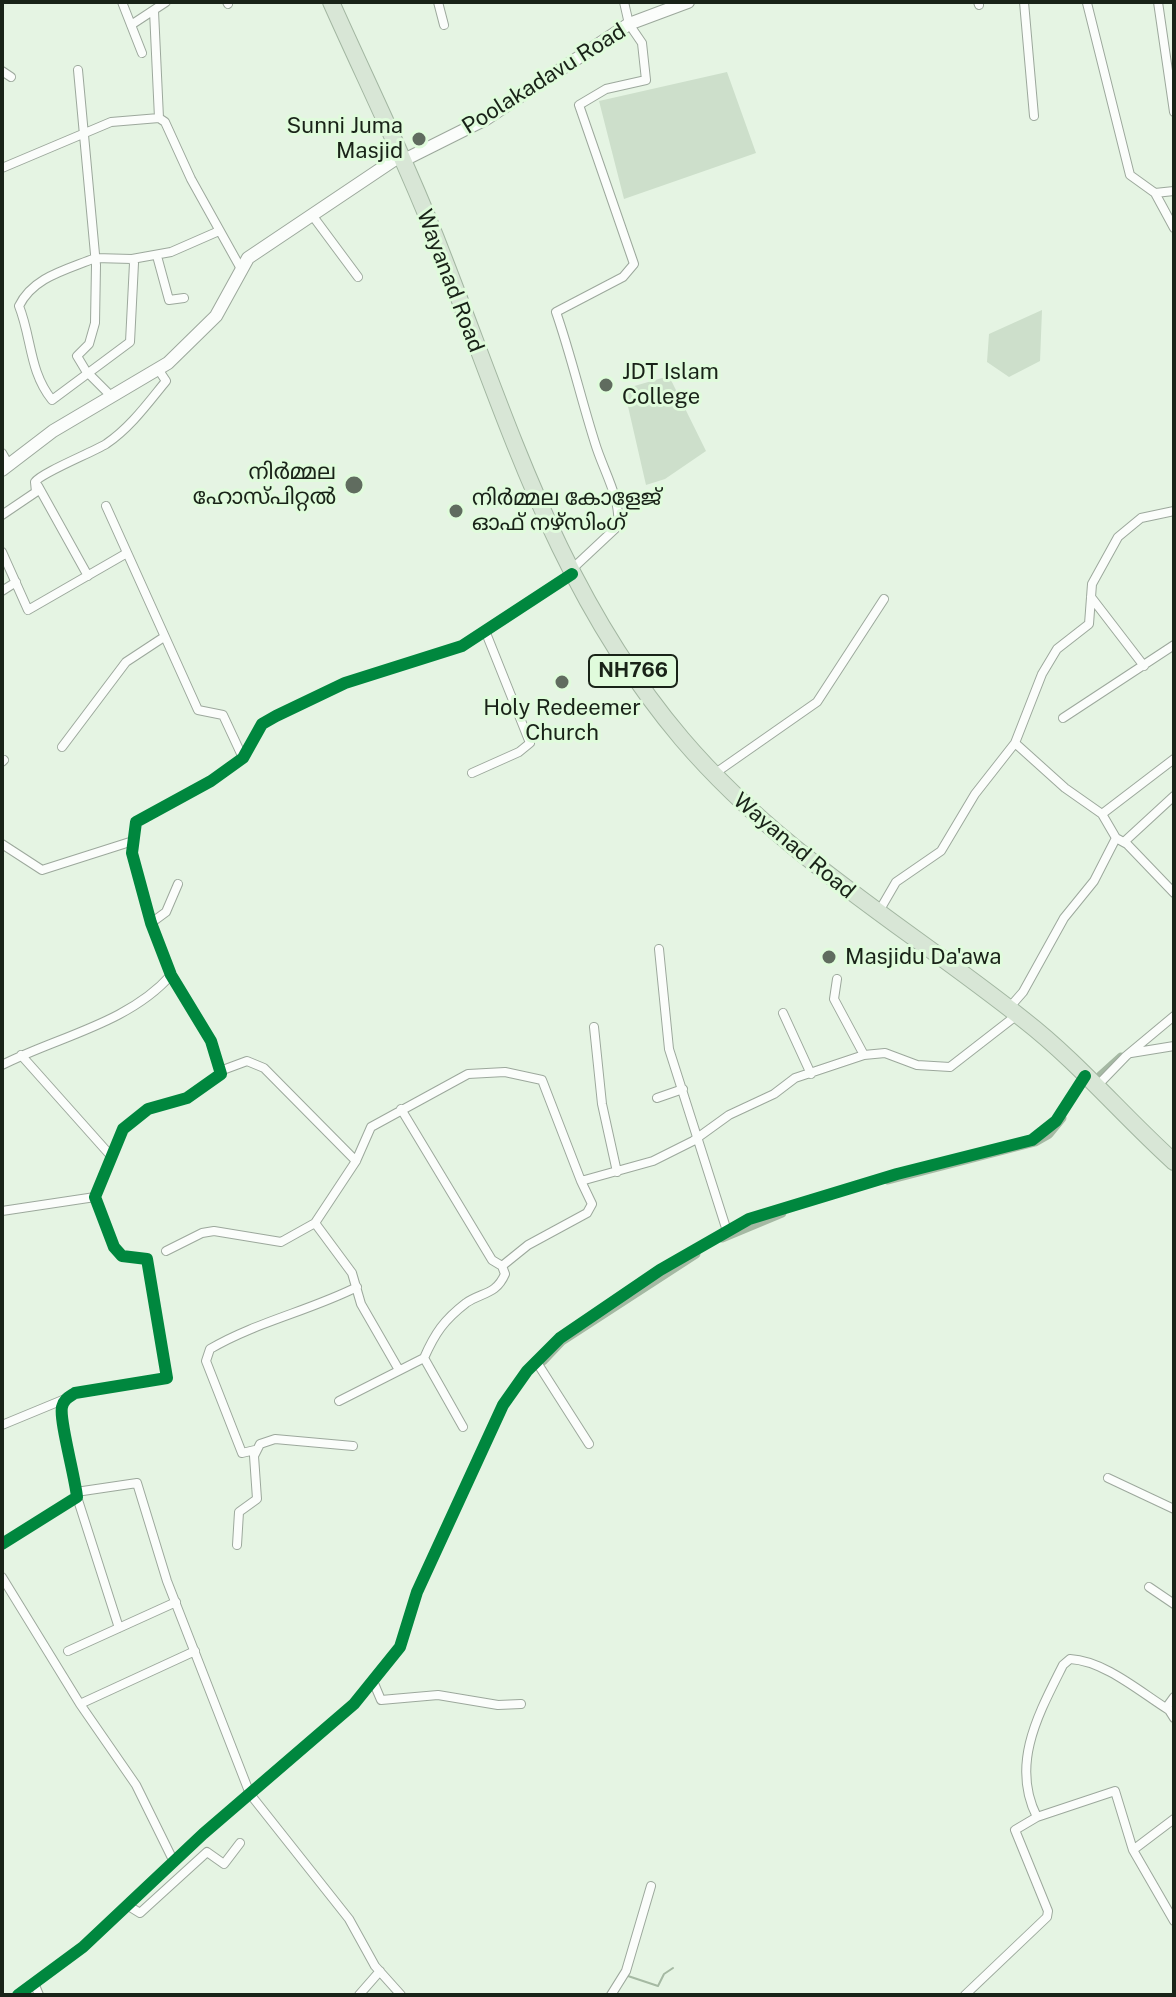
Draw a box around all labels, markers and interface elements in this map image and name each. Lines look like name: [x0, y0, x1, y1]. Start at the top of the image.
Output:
street label: Poolakadavu Road: [457, 18, 631, 140]
place label: Sunni Juma Masjid: [287, 113, 403, 164]
marker: Sunni Juma Masjid: [410, 130, 428, 148]
street label: Wayanad Road: [411, 206, 489, 356]
place label: JDT Islam College: [622, 359, 719, 410]
marker: JDT Islam College: [597, 376, 615, 394]
place label: നിർമ്മല ഹോസ്പിറ്റൽ: [193, 459, 336, 510]
marker: നിർമ്മല ഹോസ്പിറ്റൽ: [343, 474, 365, 496]
place label: നിർമ്മല കോളേജ് ഓഫ് നഴ്സിംഗ്: [472, 485, 661, 536]
marker: നിർമ്മല കോളേജ് ഓഫ് നഴ്സിംഗ്: [447, 502, 465, 520]
road number: NH766: [589, 655, 677, 687]
marker: Holy Redeemer Church: [553, 673, 571, 691]
place label: Holy Redeemer Church: [483, 695, 641, 746]
street label: Wayanad Road: [728, 787, 860, 905]
place label: Masjidu Da'awa: [845, 944, 1002, 970]
marker: Masjidu Da'awa: [820, 948, 838, 966]

